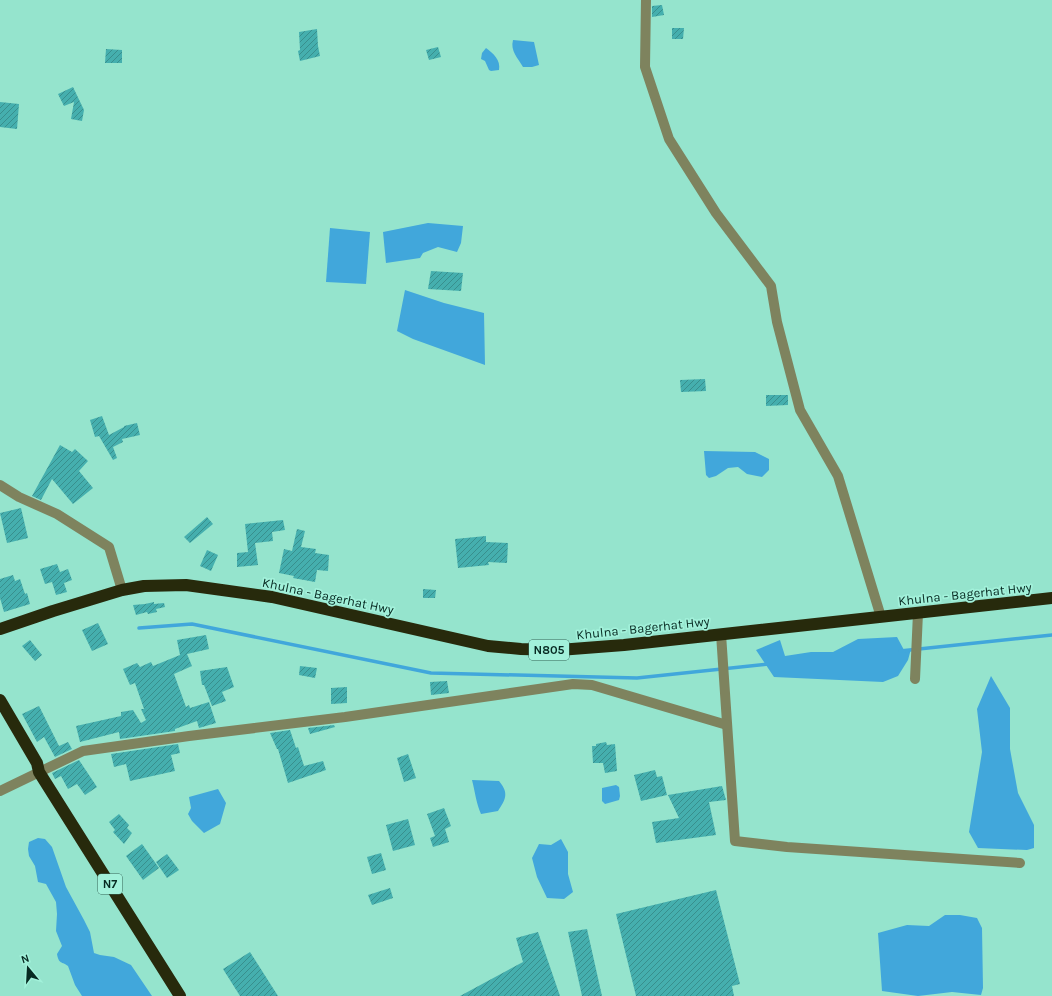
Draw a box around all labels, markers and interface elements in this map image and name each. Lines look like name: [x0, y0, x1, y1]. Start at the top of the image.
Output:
street label: Khulna - Bagerhat Hwy: [261, 575, 395, 617]
street label: Khulna - Bagerhat Hwy: [898, 580, 1032, 608]
street label: Khulna - Bagerhat Hwy: [576, 614, 710, 642]
road number: N805: [529, 640, 569, 660]
road number: N7: [98, 874, 122, 894]
north arrow: [8, 948, 48, 988]
text: N: [19, 952, 31, 966]

